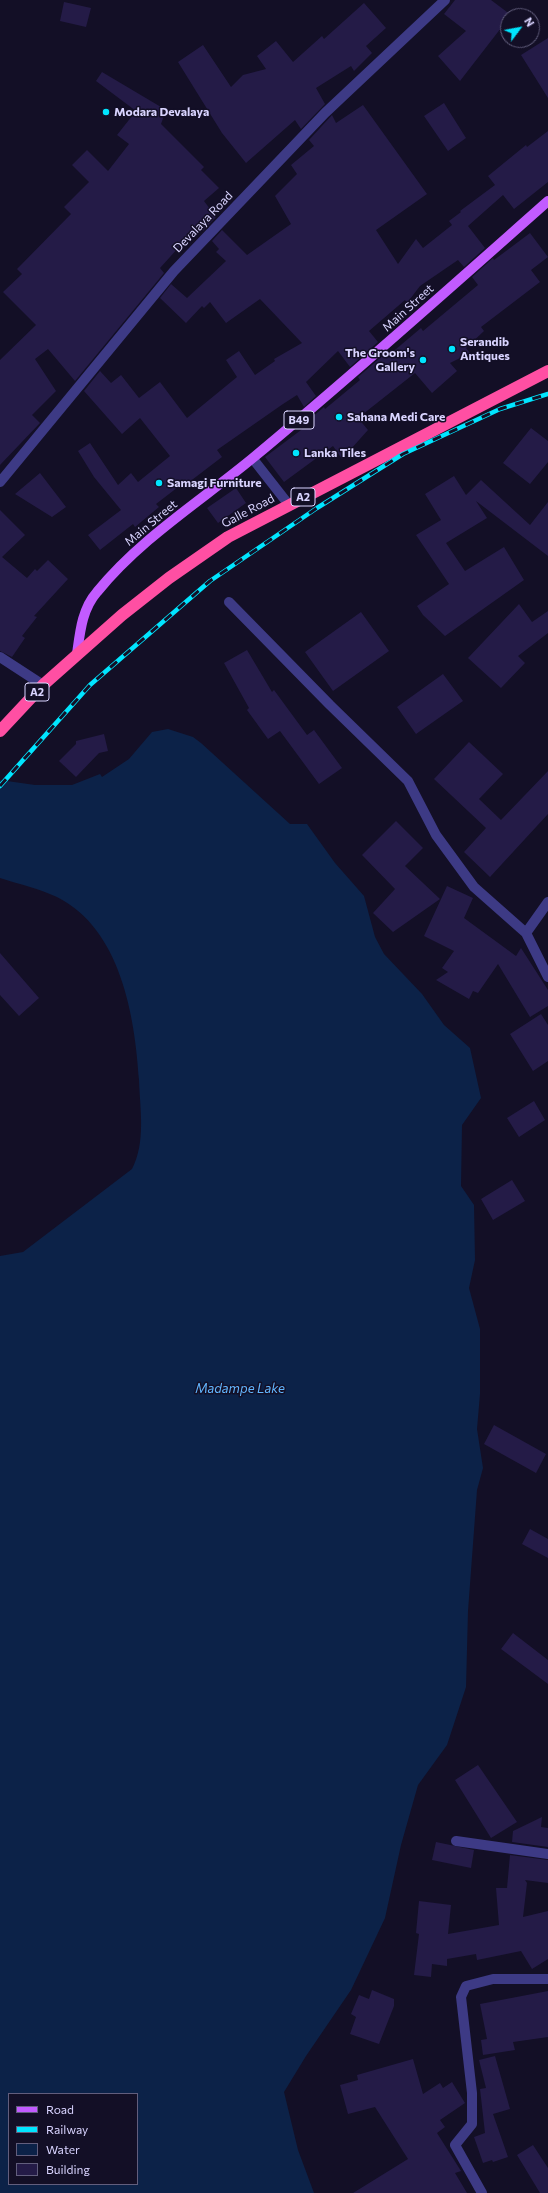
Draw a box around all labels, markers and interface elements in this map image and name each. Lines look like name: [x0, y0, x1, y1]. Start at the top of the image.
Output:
north arrow: [500, 8, 540, 48]
text: N: [522, 15, 537, 29]
place label: Modara Devalaya: [114, 105, 209, 119]
marker: Modara Devalaya: [101, 107, 111, 117]
street label: Devalaya Road: [170, 189, 236, 255]
street label: Main Street: [379, 281, 437, 335]
place label: Serandib Antiques: [460, 335, 510, 363]
marker: Serandib Antiques: [447, 344, 457, 354]
place label: The Groom's Gallery: [345, 346, 415, 374]
marker: The Groom's Gallery: [418, 355, 428, 365]
place label: Sahana Medi Care: [347, 410, 445, 424]
road number: B49: [284, 411, 314, 429]
marker: Sahana Medi Care: [334, 412, 344, 422]
place label: Lanka Tiles: [304, 446, 366, 460]
marker: Lanka Tiles: [291, 448, 301, 458]
place label: Samagi Furniture: [167, 476, 261, 490]
marker: Samagi Furniture: [154, 478, 164, 488]
road number: A2: [291, 488, 315, 506]
street label: Galle Road: [219, 491, 277, 531]
street label: Main Street: [122, 497, 180, 549]
road number: A2: [25, 683, 49, 701]
water label: Madampe Lake: [195, 1381, 285, 1397]
legend: [8, 2093, 138, 2185]
text: Road: [46, 2102, 74, 2116]
text: Railway: [46, 2122, 88, 2136]
text: Water: [46, 2142, 80, 2156]
text: Building: [46, 2162, 90, 2176]

